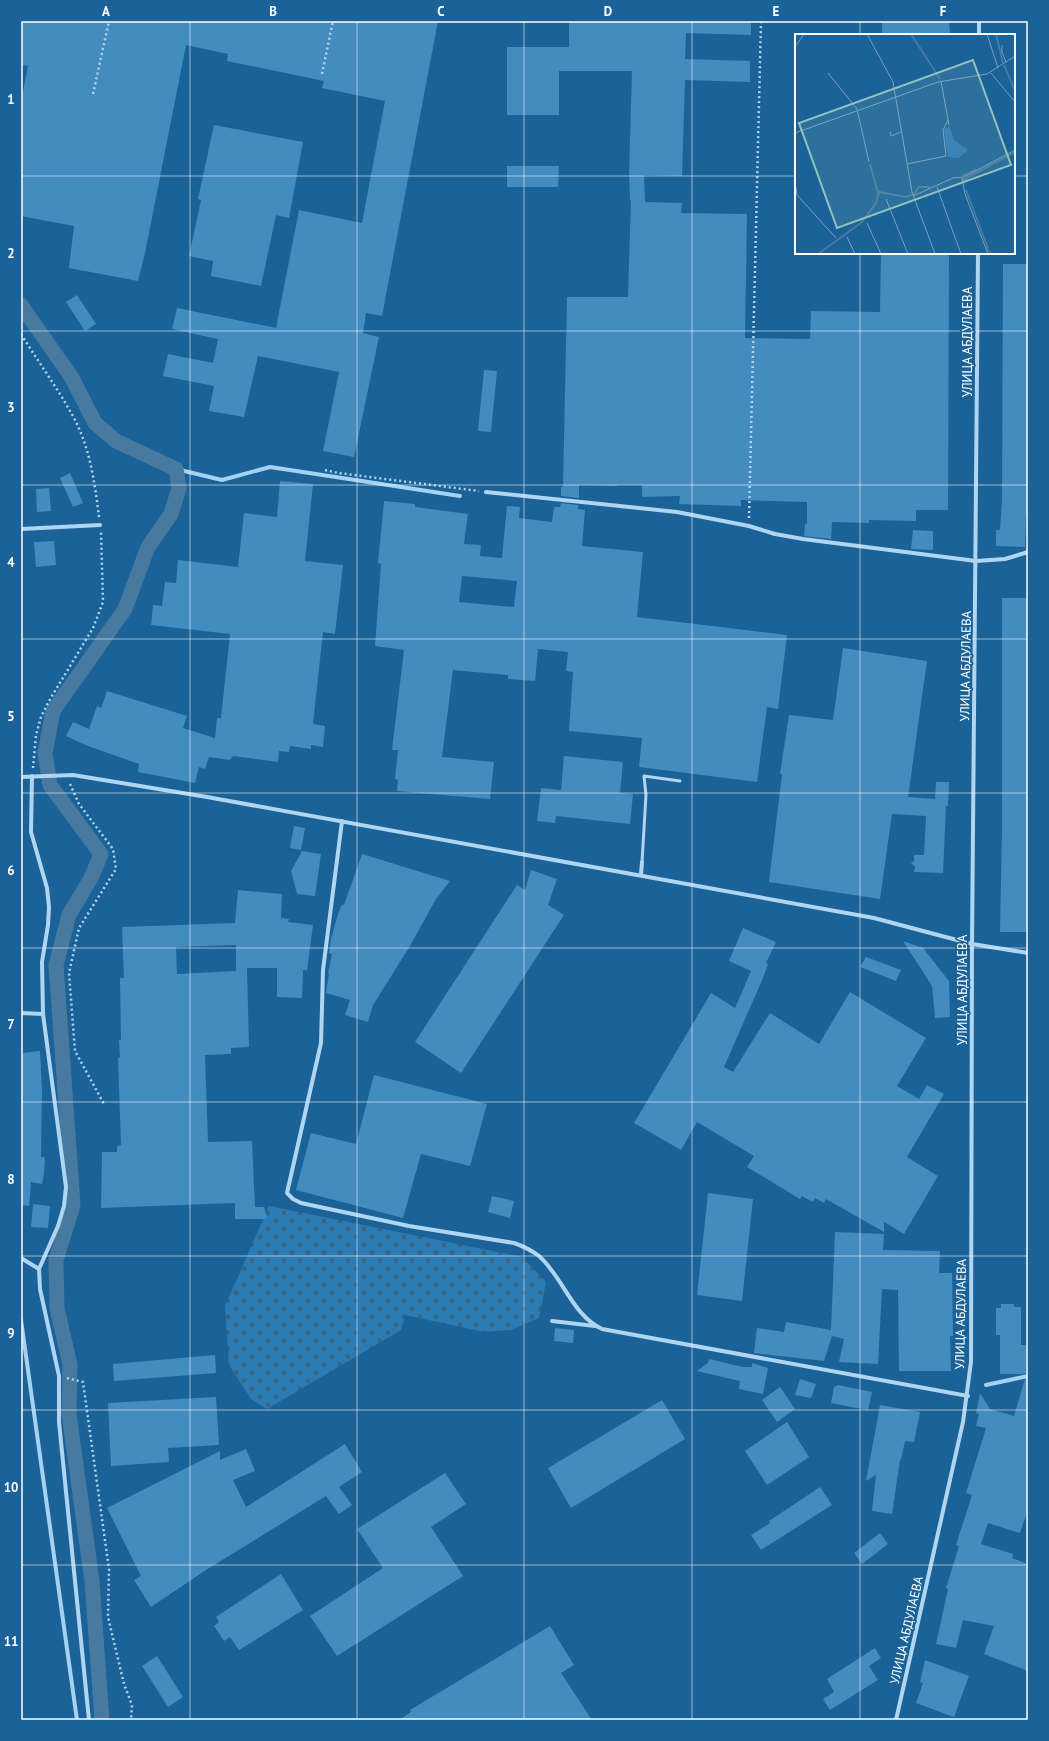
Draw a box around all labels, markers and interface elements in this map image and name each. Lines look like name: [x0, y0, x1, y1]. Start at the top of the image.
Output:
text: A: [102, 3, 110, 20]
text: B: [269, 3, 277, 20]
text: C: [437, 3, 445, 20]
text: D: [604, 3, 612, 20]
text: E: [773, 3, 780, 20]
text: F: [940, 3, 947, 20]
inset map: [795, 34, 1015, 254]
text: 1: [7, 91, 15, 108]
text: 2: [7, 245, 15, 262]
street label: УЛИЦА АБДУЛАЕВА: [959, 286, 976, 397]
text: 3: [7, 399, 15, 416]
text: 4: [7, 554, 15, 571]
street label: УЛИЦА АБДУЛАЕВА: [956, 610, 975, 721]
text: 5: [7, 708, 15, 725]
text: 6: [7, 862, 15, 879]
street label: УЛИЦА АБДУЛАЕВА: [954, 934, 971, 1045]
text: 7: [7, 1016, 15, 1033]
text: 8: [7, 1171, 15, 1188]
street label: УЛИЦА АБДУЛАЕВА: [951, 1258, 970, 1369]
text: 9: [7, 1325, 15, 1342]
text: 10: [4, 1479, 18, 1496]
street label: УЛИЦА АБДУЛАЕВА: [886, 1574, 927, 1686]
text: 11: [4, 1633, 18, 1650]

